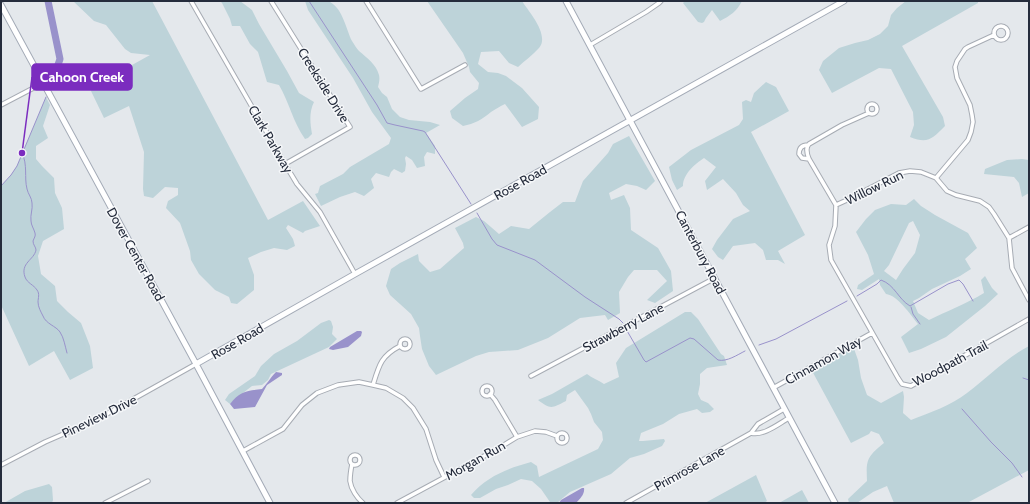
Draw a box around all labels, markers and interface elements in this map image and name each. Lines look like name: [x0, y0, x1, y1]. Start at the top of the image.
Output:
street label: Creekside Drive: [295, 45, 354, 126]
callout: Cahoon Creek: [32, 64, 132, 90]
text: Cahoon Creek: [40, 68, 124, 86]
street label: Clark Parkway: [245, 102, 297, 176]
street label: Rose Road: [491, 161, 549, 203]
street label: Willow Run: [843, 166, 905, 208]
street label: Dover Center Road: [104, 205, 168, 303]
street label: Canterbury Road: [672, 207, 730, 297]
street label: Strawberry Lane: [580, 299, 667, 355]
street label: Rose Road: [208, 320, 266, 362]
street label: Cinnamon Way: [782, 332, 864, 388]
street label: Woodpath Trail: [910, 336, 990, 390]
street label: Pineview Drive: [59, 391, 139, 441]
street label: Morgan Run: [442, 437, 508, 483]
street label: Primrose Lane: [651, 442, 727, 494]

